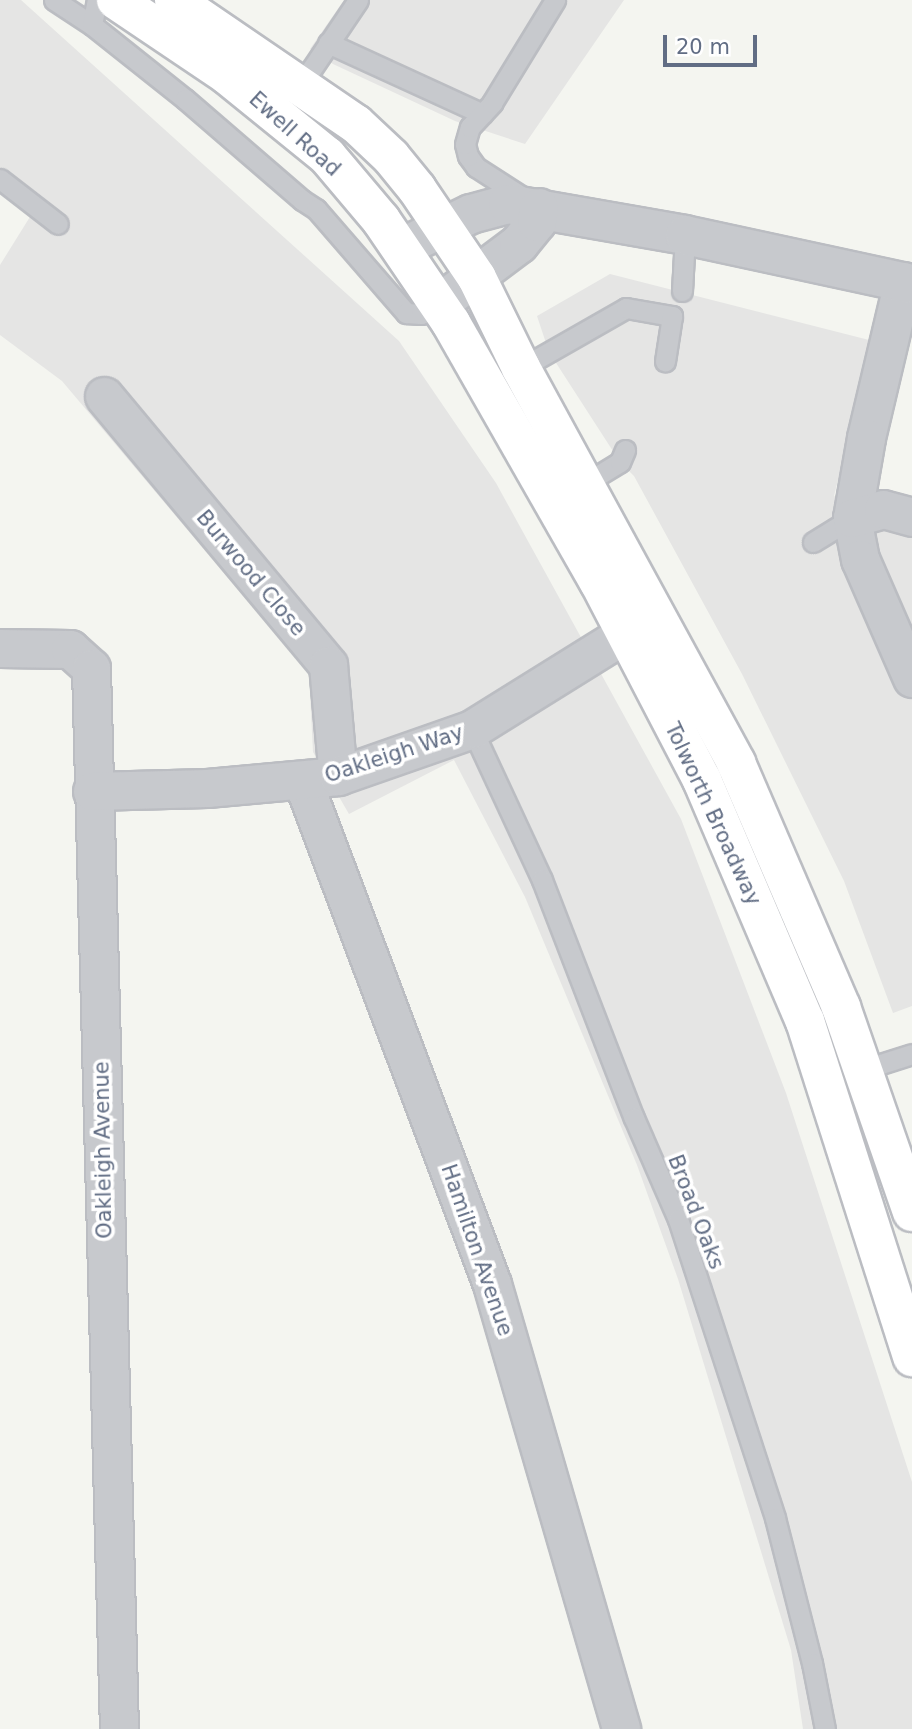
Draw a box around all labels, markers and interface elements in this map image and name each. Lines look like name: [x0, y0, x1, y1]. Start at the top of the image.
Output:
scale bar: [667, 21, 762, 65]
text: 20 m: [676, 35, 730, 59]
street label: Ewell Road: [244, 86, 346, 182]
street label: Burwood Close: [191, 505, 311, 641]
street label: Tolworth Broadway: [660, 719, 766, 909]
street label: Oakleigh Way: [322, 720, 466, 788]
street label: Oakleigh Avenue: [89, 1061, 117, 1239]
street label: Broad Oaks: [663, 1151, 729, 1273]
street label: Hamilton Avenue: [436, 1161, 518, 1339]

